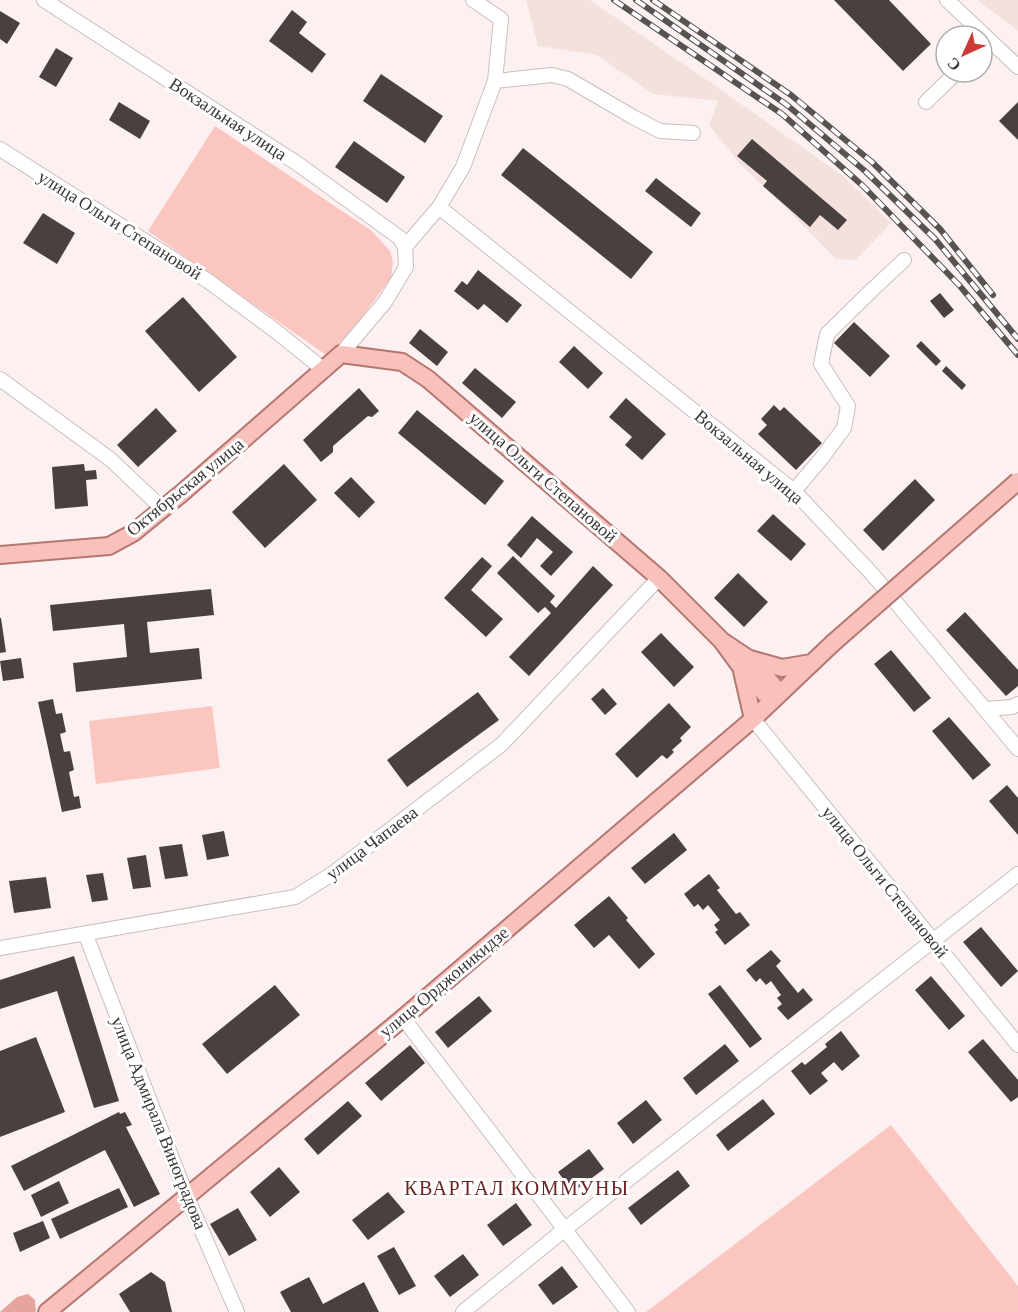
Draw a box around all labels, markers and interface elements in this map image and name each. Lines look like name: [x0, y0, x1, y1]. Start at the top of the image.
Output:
north arrow: [934, 24, 994, 84]
text: С: [944, 54, 964, 74]
street label: Вокзальная улица: [166, 74, 290, 164]
street label: улица Ольги Степановой: [34, 166, 206, 284]
street label: Вокзальная улица: [691, 406, 807, 508]
street label: улица Ольги Степановой: [465, 407, 621, 547]
street label: Октябрьская улица: [123, 434, 247, 540]
street label: улица Чапаева: [322, 802, 422, 884]
street label: улица Ольги Степановой: [818, 802, 953, 962]
street label: улица Орджоникидзе: [376, 922, 512, 1042]
street label: улица Адмирала Виноградова: [107, 1014, 211, 1232]
district label: КВАРТАЛ КОММУНЫ: [404, 1177, 630, 1199]

